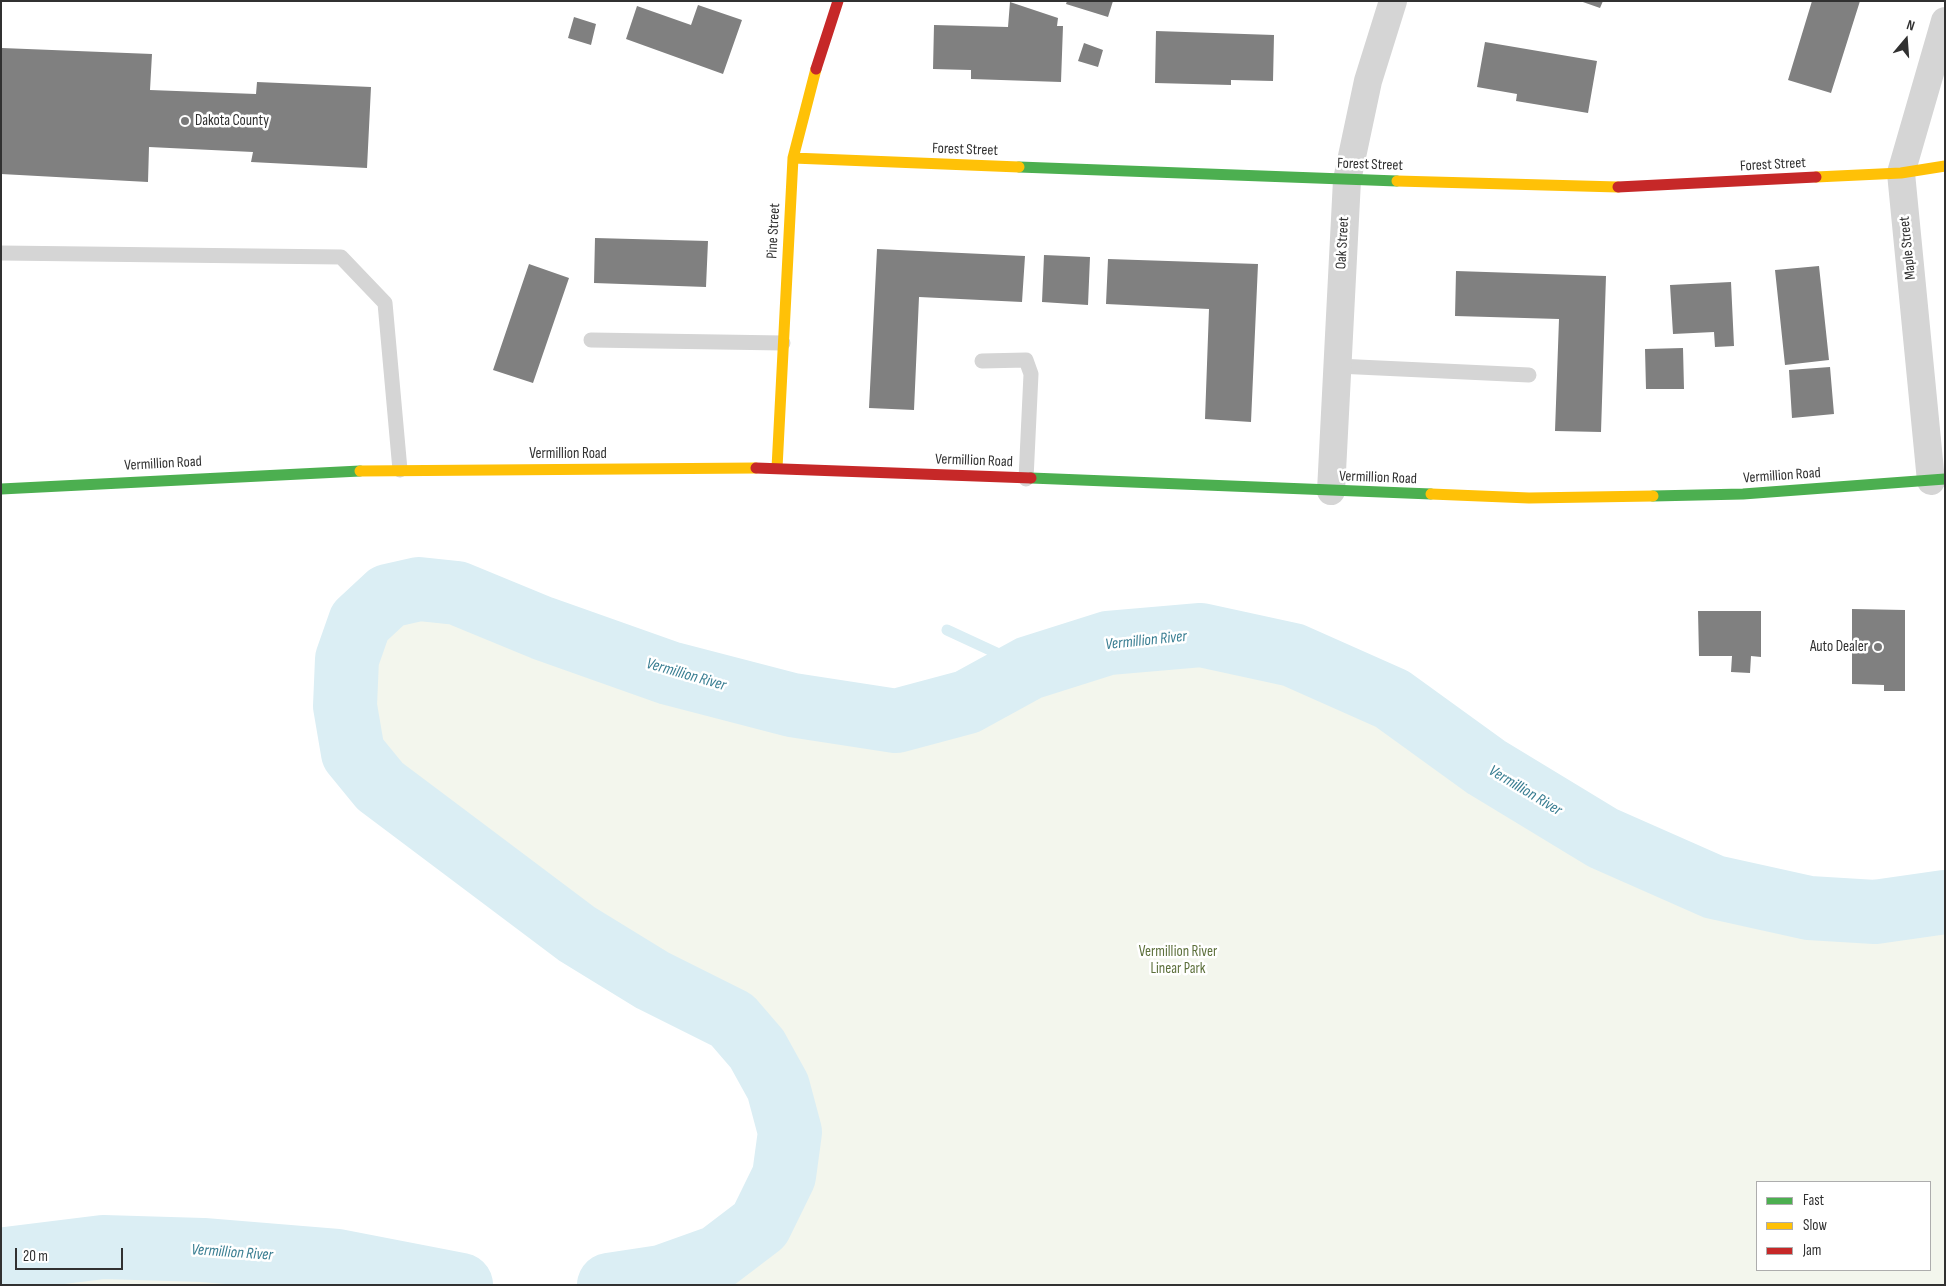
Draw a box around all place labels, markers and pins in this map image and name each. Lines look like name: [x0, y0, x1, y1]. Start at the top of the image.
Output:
place label: Dakota County: [195, 112, 269, 130]
marker: Dakota County: [179, 115, 191, 127]
place label: Auto Dealer: [1810, 638, 1868, 656]
marker: Auto Dealer: [1872, 641, 1884, 653]

